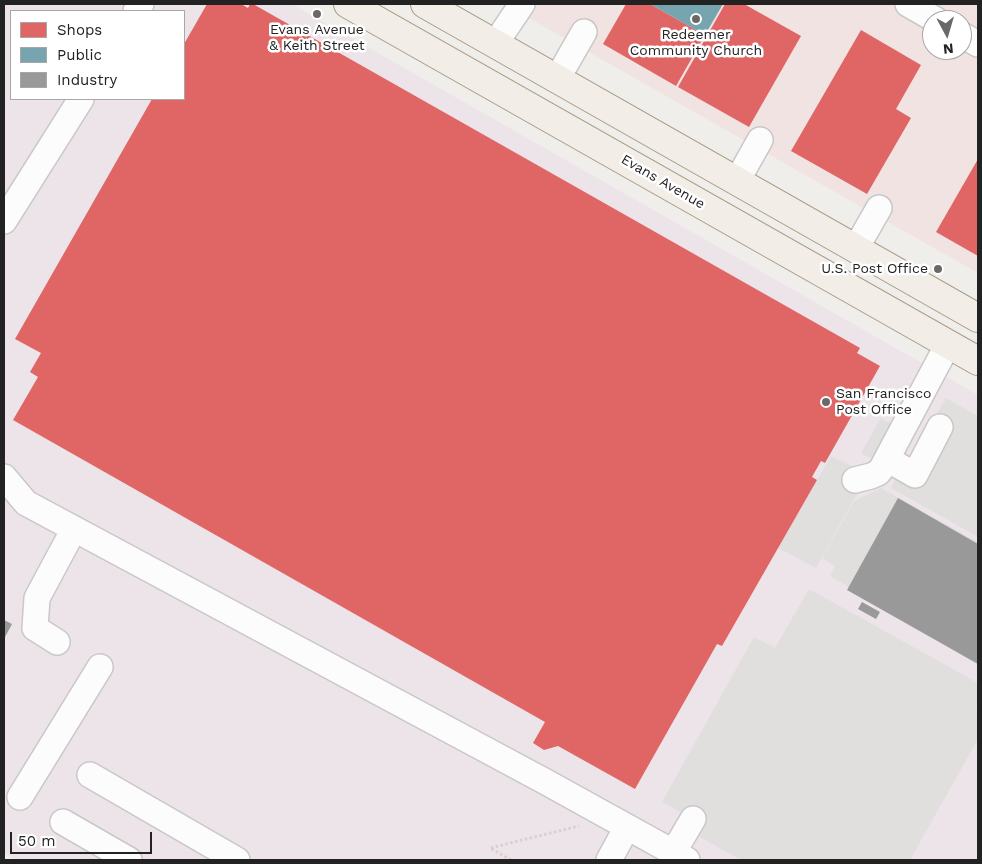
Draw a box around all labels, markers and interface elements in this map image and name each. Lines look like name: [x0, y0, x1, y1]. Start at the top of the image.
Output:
marker: Evans Avenue & Keith Street: [311, 8, 323, 20]
legend: [10, 10, 185, 100]
north arrow: [922, 10, 972, 60]
marker: Redeemer Community Church: [690, 13, 702, 25]
text: Shops: [57, 21, 102, 39]
place label: Evans Avenue & Keith Street: [269, 22, 365, 54]
place label: Redeemer Community Church: [630, 27, 762, 59]
text: N: [942, 40, 954, 57]
text: Public: [57, 46, 102, 64]
text: Industry: [57, 71, 117, 89]
street label: Evans Avenue: [618, 151, 708, 213]
place label: U.S. Post Office: [821, 261, 928, 277]
marker: U.S. Post Office: [932, 263, 944, 275]
place label: San Francisco Post Office: [836, 386, 931, 418]
marker: San Francisco Post Office: [820, 396, 832, 408]
scale bar: [12, 822, 155, 854]
text: 50 m: [18, 832, 55, 850]

